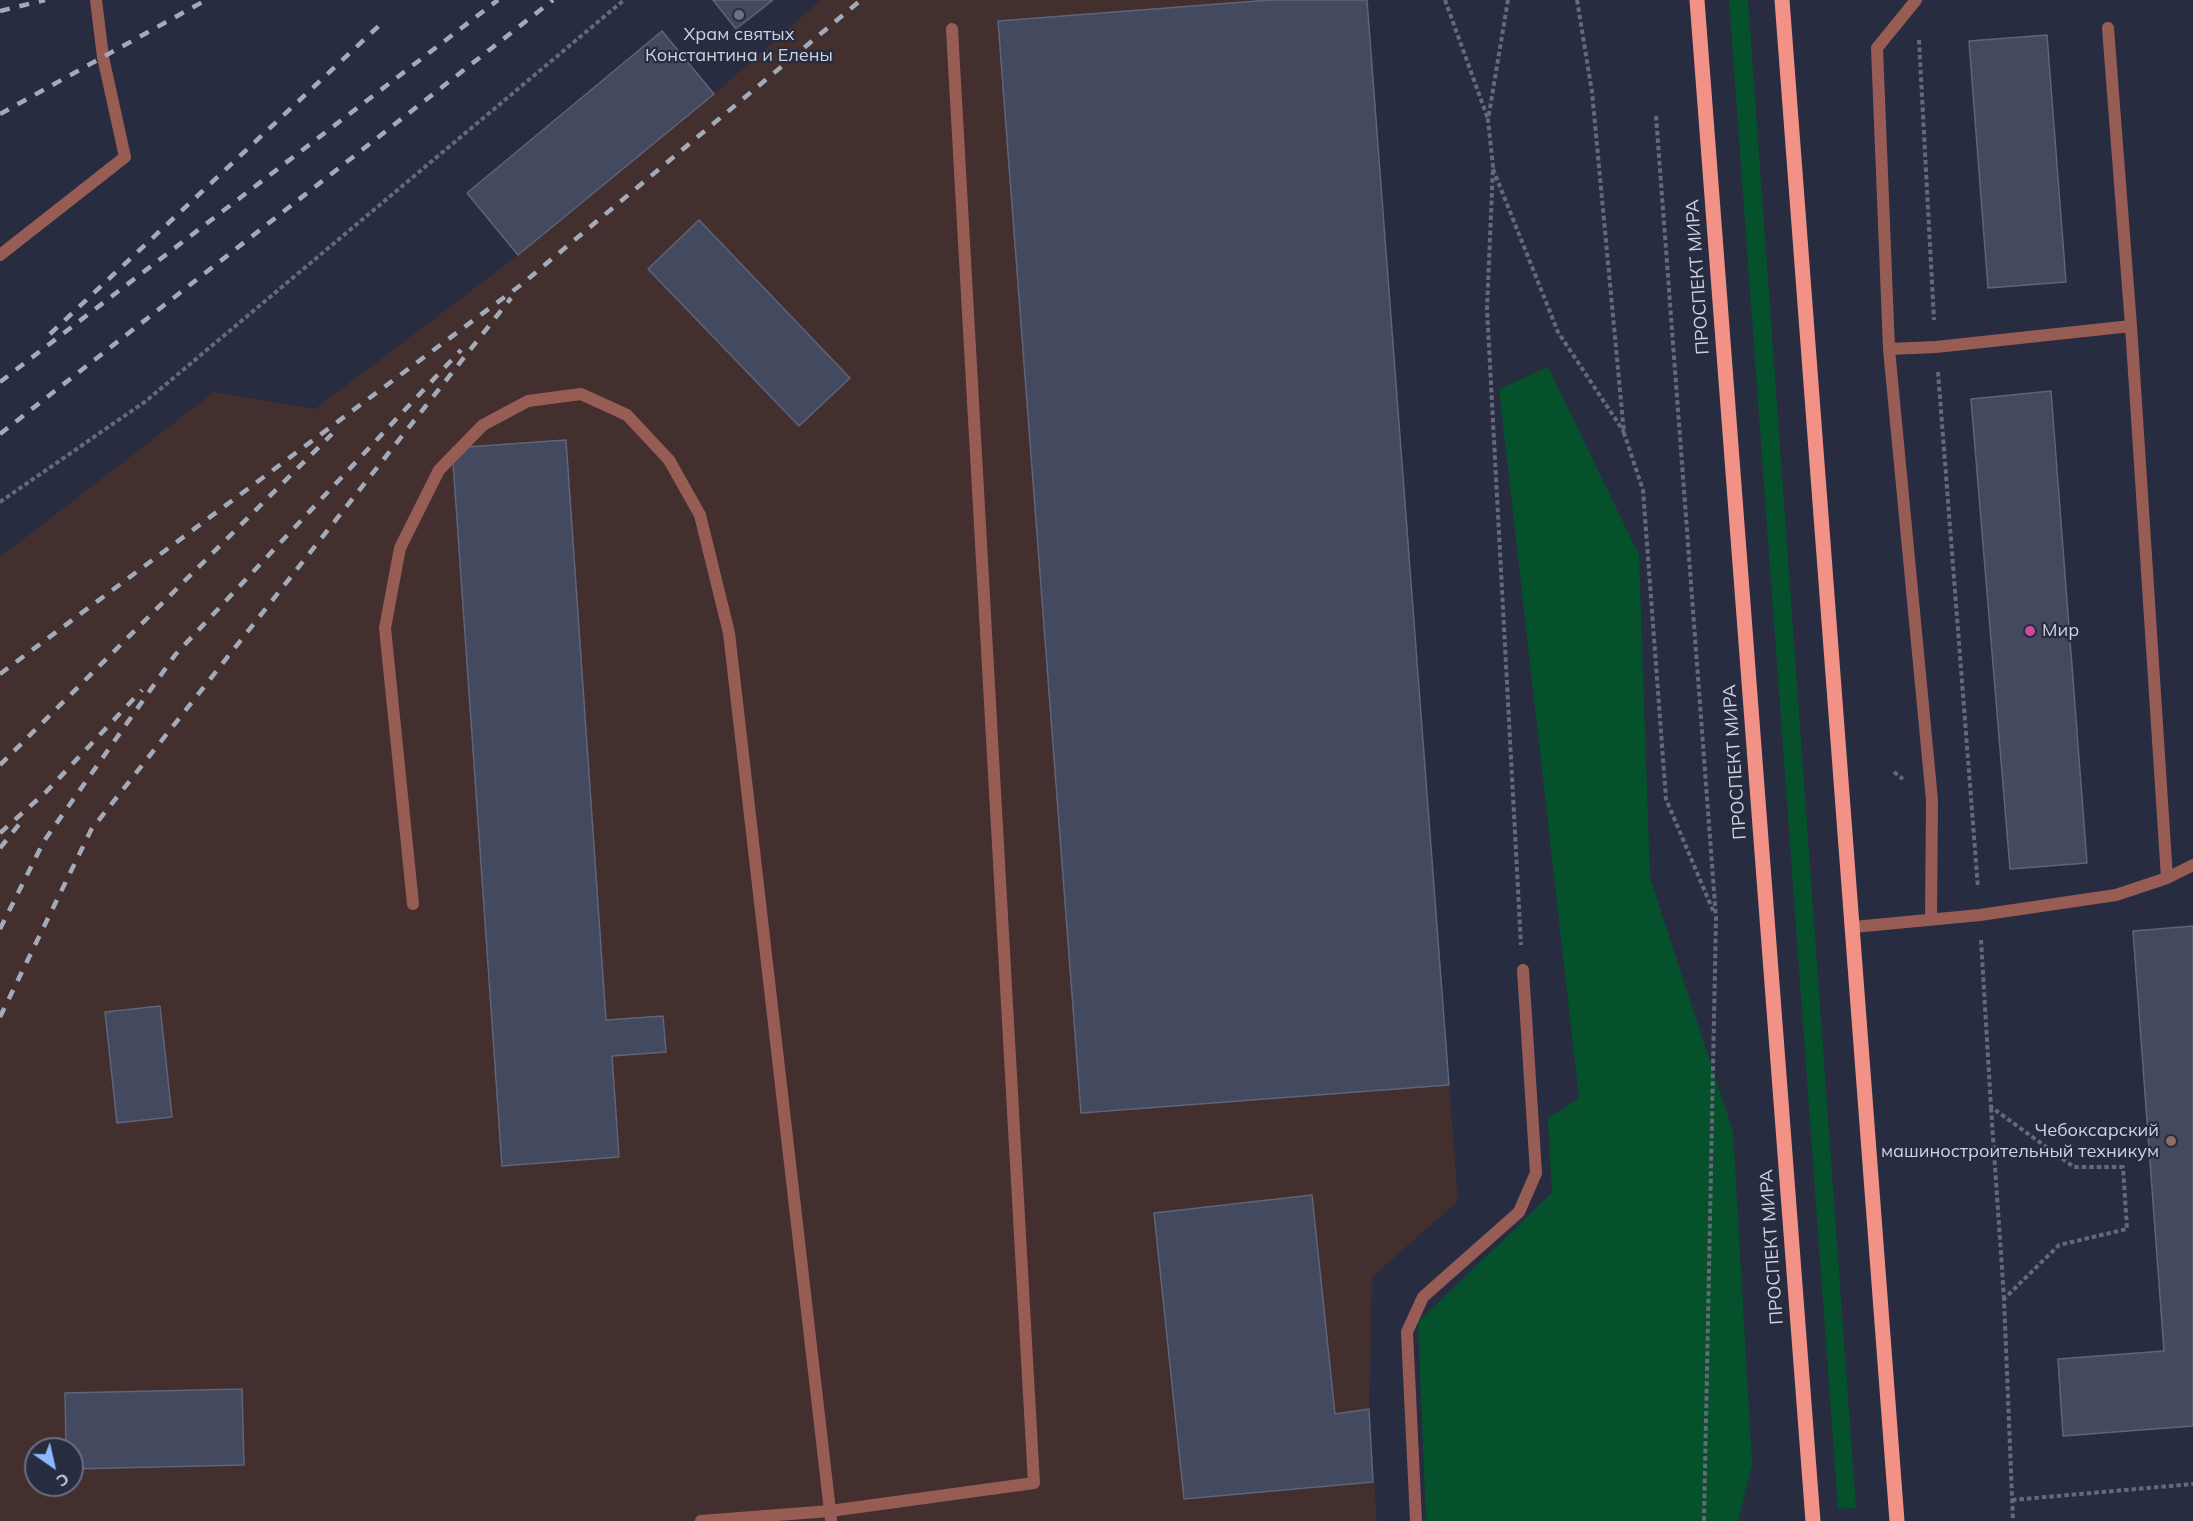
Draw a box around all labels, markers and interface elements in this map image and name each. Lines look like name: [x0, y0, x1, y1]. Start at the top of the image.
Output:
marker: Храм святых Константина и Елены: [732, 8, 746, 22]
place label: Храм святых Константина и Елены: [645, 24, 833, 66]
street label: ПРОСПЕКТ МИРА: [1682, 199, 1714, 355]
place label: Мир: [2042, 620, 2079, 642]
marker: Мир: [2023, 624, 2037, 638]
street label: ПРОСПЕКТ МИРА: [1719, 684, 1751, 840]
place label: Чебоксарский машиностроительный техникум: [1881, 1120, 2159, 1162]
marker: Чебоксарский машиностроительный техникум: [2164, 1134, 2178, 1148]
street label: ПРОСПЕКТ МИРА: [1756, 1169, 1788, 1325]
north arrow: [24, 1437, 84, 1497]
text: С: [53, 1469, 73, 1492]

